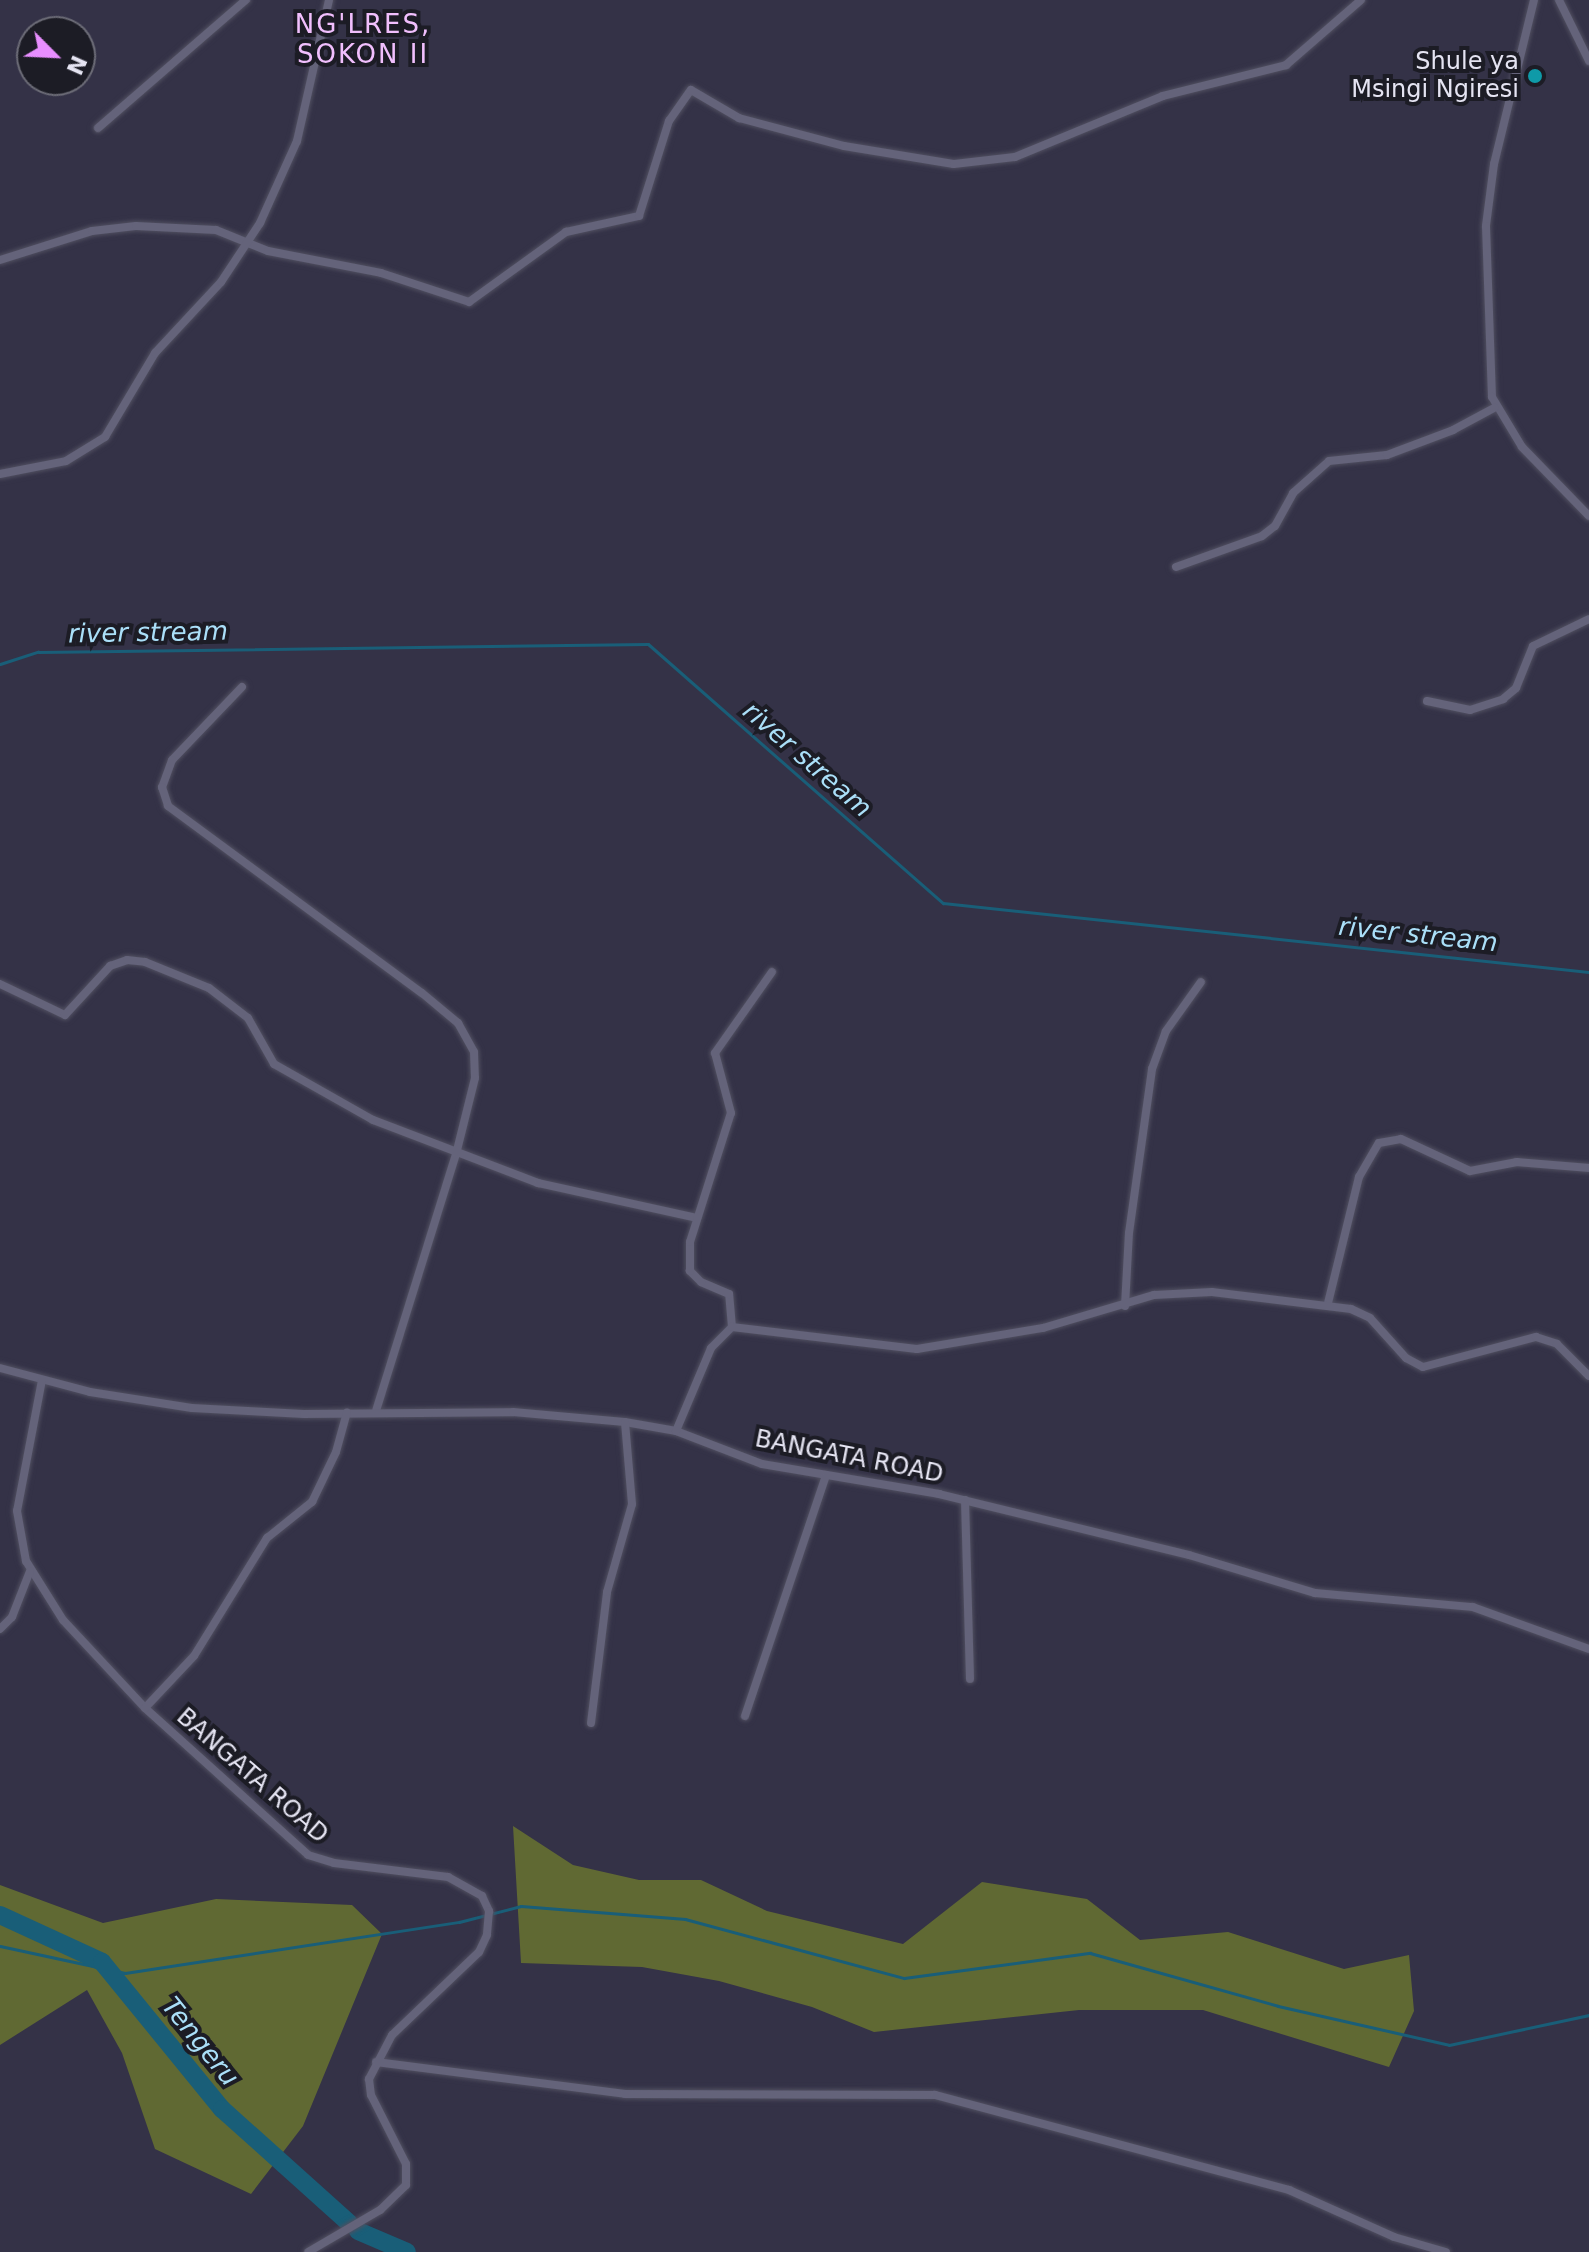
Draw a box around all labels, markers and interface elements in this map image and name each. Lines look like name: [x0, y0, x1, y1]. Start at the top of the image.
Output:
district label: NG'LRES, SOKON II: [295, 9, 431, 70]
north arrow: [16, 16, 96, 96]
place label: Shule ya Msingi Ngiresi: [1351, 48, 1519, 104]
text: N: [61, 52, 92, 79]
marker: Shule ya Msingi Ngiresi: [1526, 67, 1544, 85]
water label: river stream: [68, 616, 228, 650]
water label: river stream: [736, 696, 878, 824]
water label: river stream: [1337, 911, 1499, 959]
street label: BANGATA ROAD: [753, 1425, 945, 1489]
street label: BANGATA ROAD: [171, 1703, 333, 1849]
water label: Tengeru: [155, 1991, 245, 2093]

